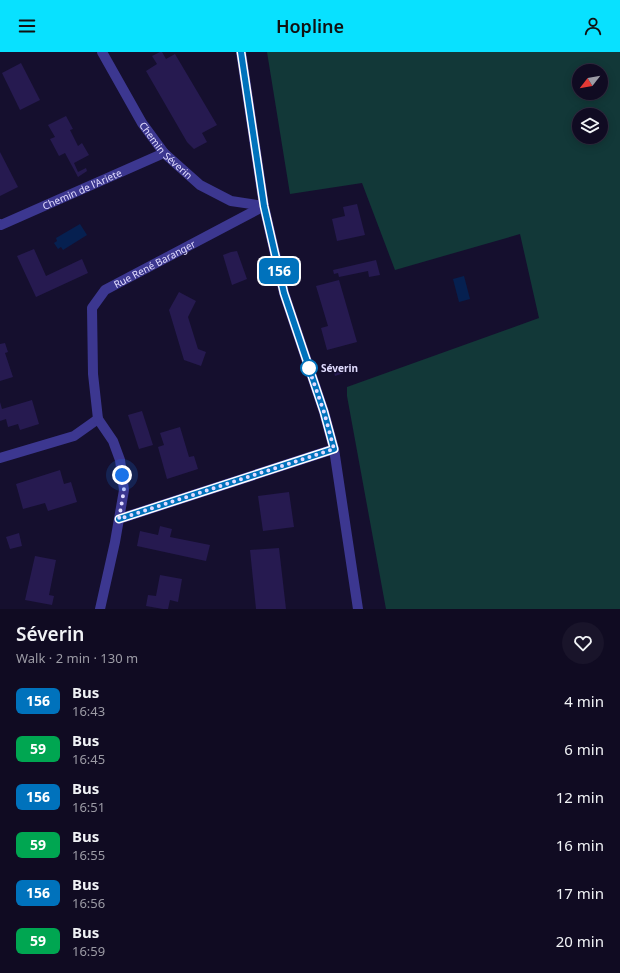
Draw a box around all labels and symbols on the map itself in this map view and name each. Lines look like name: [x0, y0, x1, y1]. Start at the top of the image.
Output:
north arrow: [572, 64, 608, 100]
street label: Chemin Séverin: [136, 119, 196, 182]
street label: Chemin de l'Ariete: [40, 165, 124, 213]
street label: Rue René Baranger: [111, 236, 198, 291]
line badge: 156: [256, 258, 302, 284]
marker: Séverin: [300, 359, 318, 377]
place label: Séverin: [321, 361, 358, 375]
your location: [112, 465, 132, 485]

